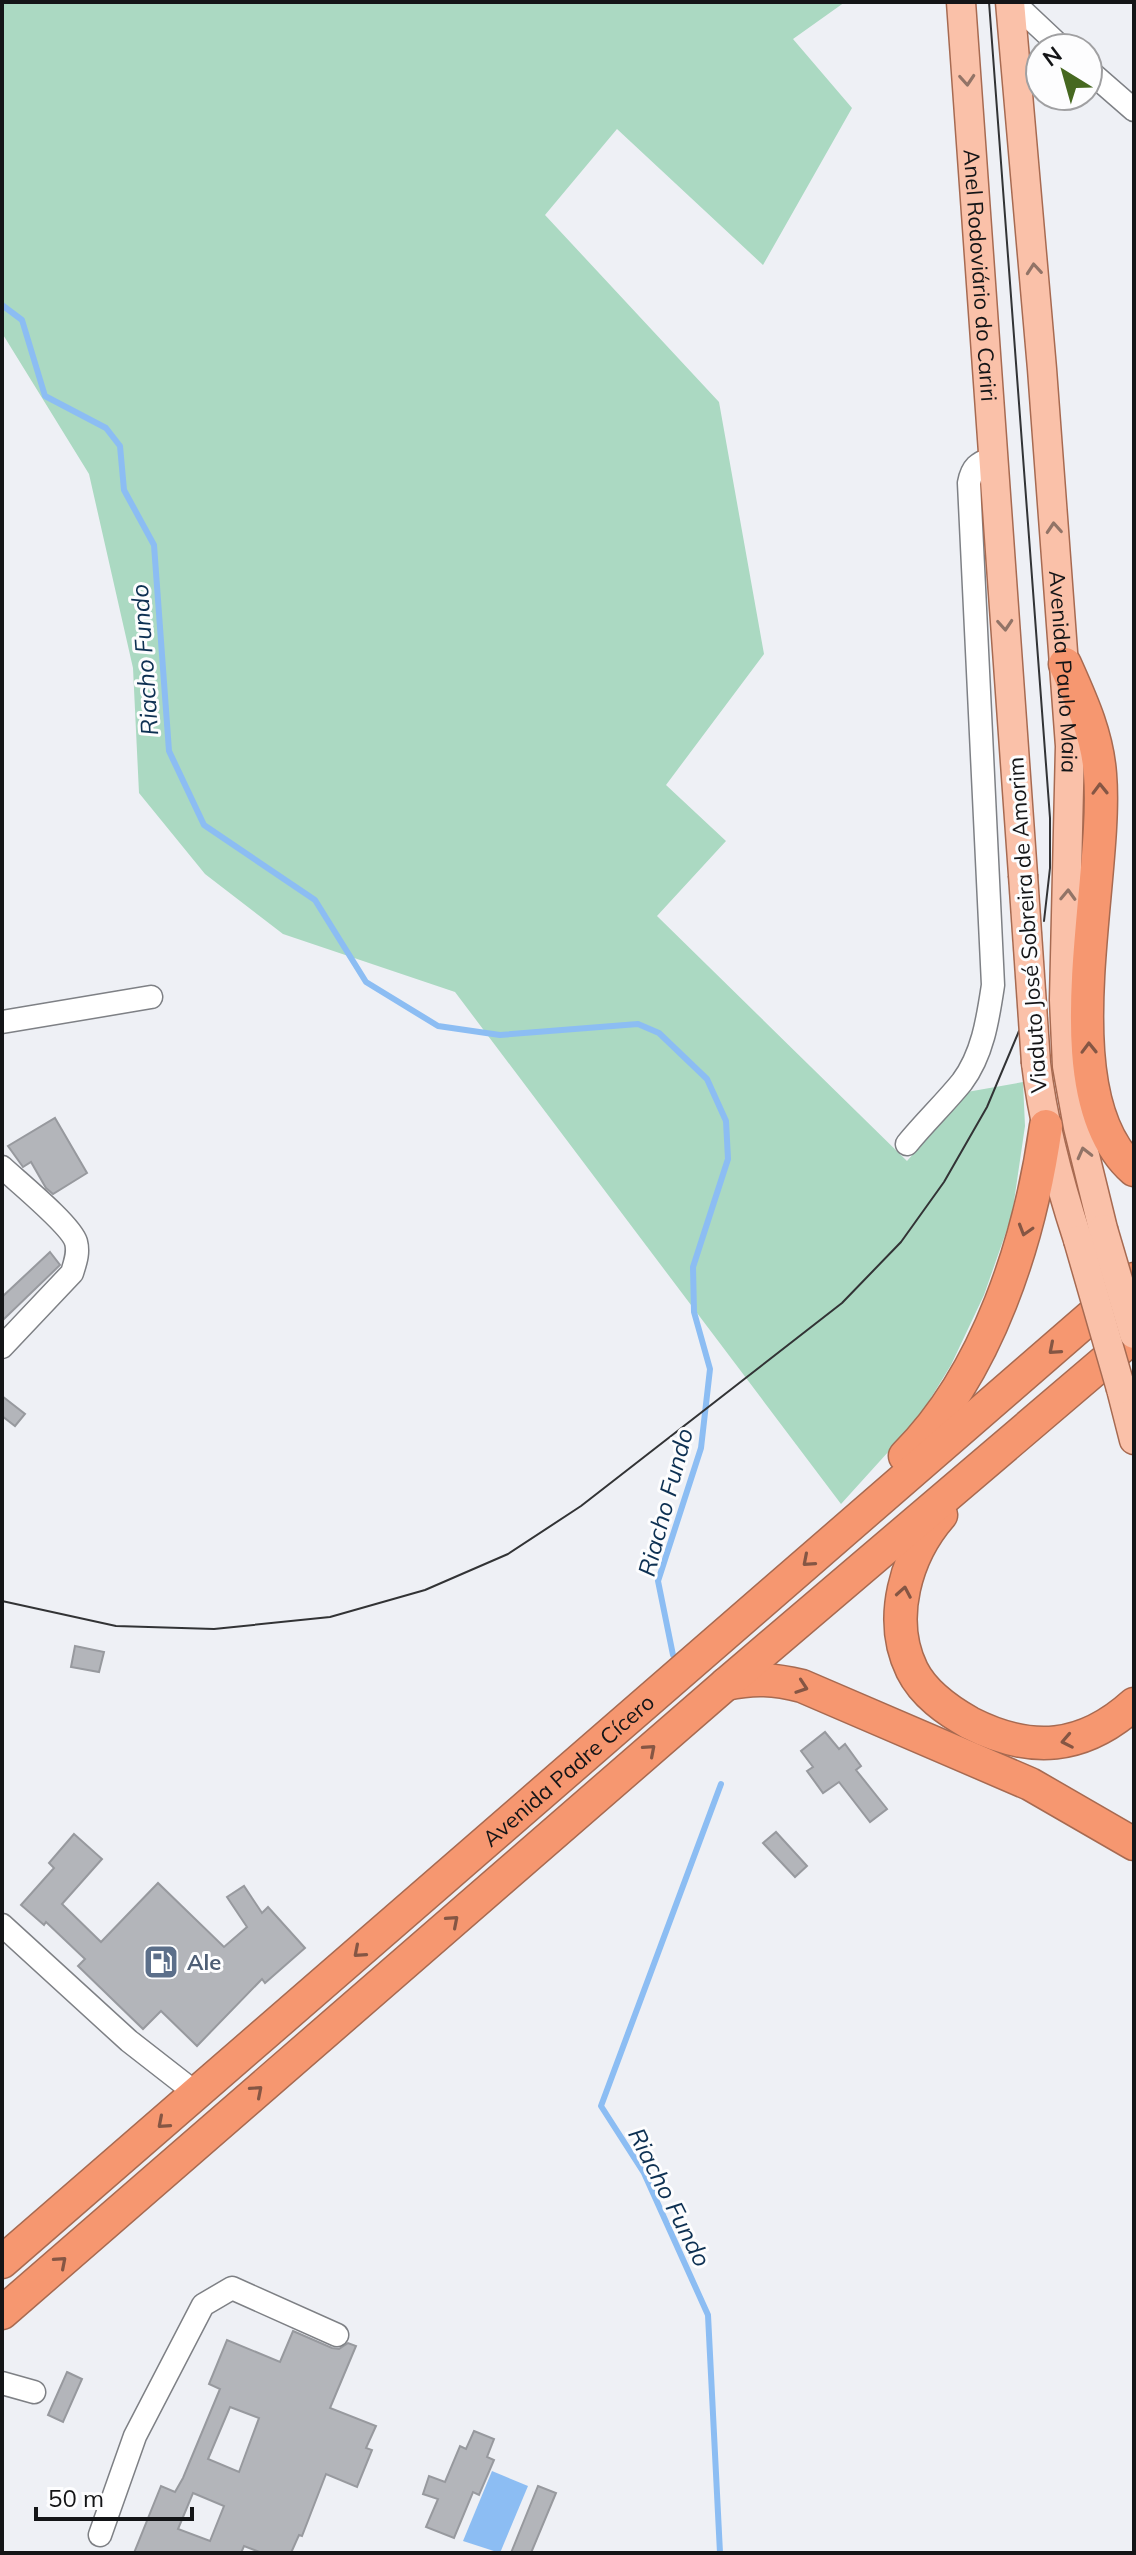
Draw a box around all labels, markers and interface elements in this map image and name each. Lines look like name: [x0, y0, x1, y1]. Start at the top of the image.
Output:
north arrow: [1024, 32, 1104, 112]
text: N: [1037, 40, 1067, 72]
one-way arrow: [958, 74, 975, 87]
street label: Anel Rodoviário do Cariri: [957, 148, 1003, 402]
one-way arrow: [1026, 262, 1043, 275]
one-way arrow: [1046, 521, 1063, 534]
street label: Avenida Paulo Maia: [1043, 569, 1084, 774]
water label: Riacho Fundo: [124, 583, 164, 737]
one-way arrow: [996, 619, 1013, 632]
street label: Viaduto José Sobreira de Amorim: [1001, 756, 1053, 1094]
one-way arrow: [1092, 782, 1109, 795]
one-way arrow: [1059, 888, 1076, 901]
one-way arrow: [1080, 1041, 1098, 1054]
one-way arrow: [1077, 1147, 1094, 1161]
one-way arrow: [1018, 1222, 1034, 1236]
one-way arrow: [1049, 1339, 1064, 1353]
water label: Riacho Fundo: [631, 1425, 699, 1579]
one-way arrow: [803, 1551, 818, 1566]
one-way arrow: [895, 1586, 912, 1599]
one-way arrow: [794, 1677, 808, 1693]
street label: Avenida Padre Cícero: [477, 1688, 660, 1852]
one-way arrow: [1060, 1732, 1074, 1749]
one-way arrow: [640, 1745, 655, 1760]
one-way arrow: [444, 1916, 459, 1930]
fuel station icon: Ale: [142, 1943, 180, 1981]
one-way arrow: [353, 1943, 368, 1957]
place label: Ale: [187, 1948, 221, 1976]
one-way arrow: [248, 2086, 263, 2101]
one-way arrow: [157, 2113, 172, 2128]
water label: Riacho Fundo: [622, 2123, 718, 2271]
one-way arrow: [51, 2257, 66, 2272]
scale bar: [36, 2471, 192, 2521]
text: 50 m: [48, 2483, 104, 2513]

